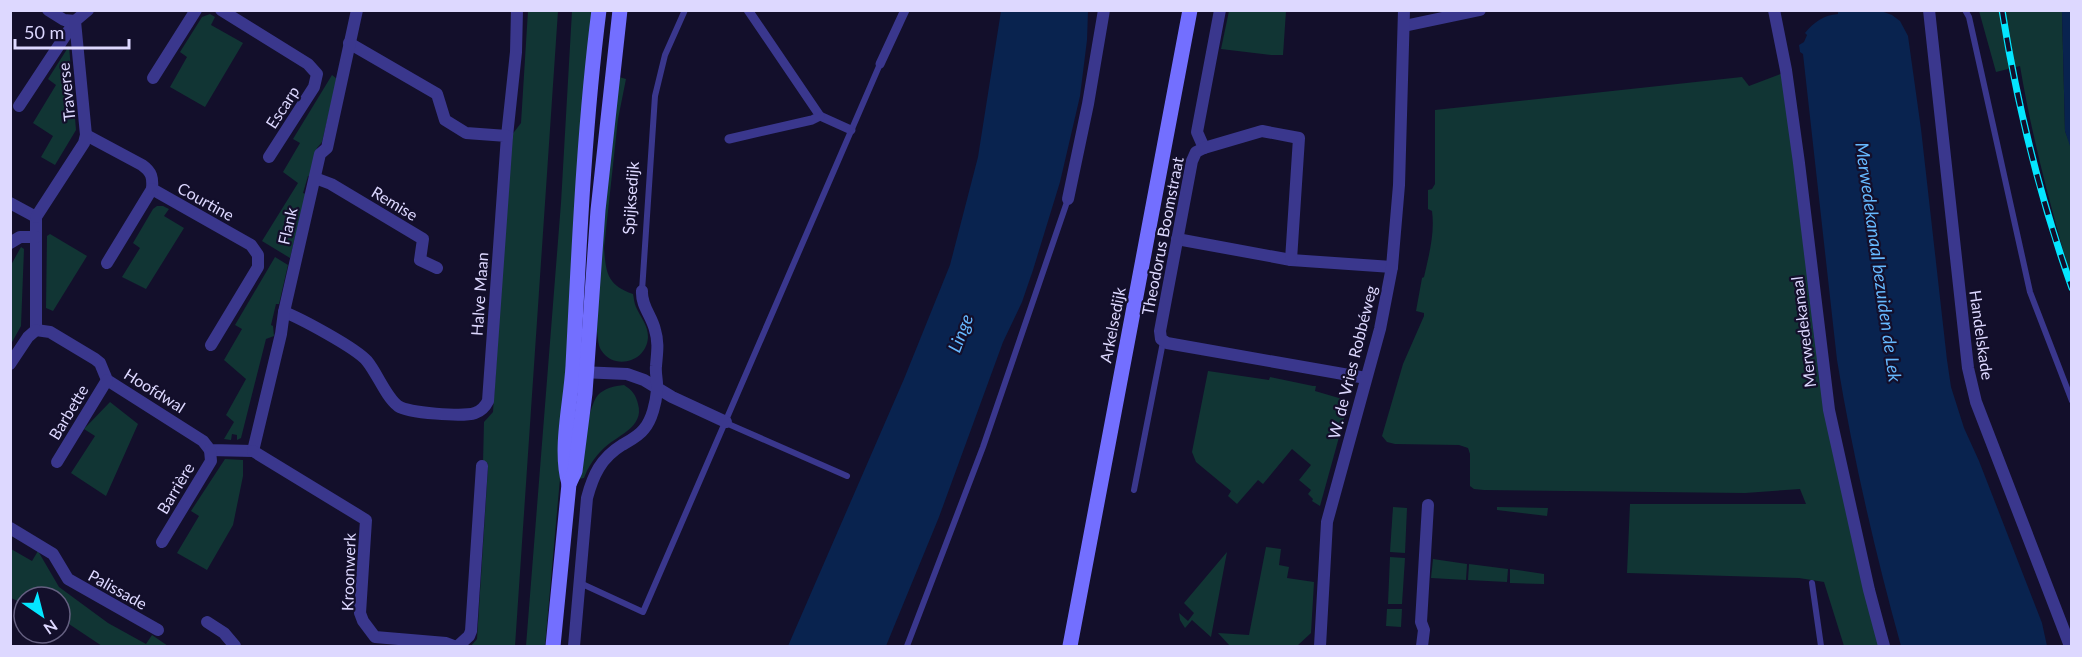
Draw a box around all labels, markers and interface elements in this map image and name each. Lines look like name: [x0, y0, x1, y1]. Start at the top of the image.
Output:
scale bar: [15, 12, 129, 50]
text: 50 m: [24, 21, 64, 43]
street label: Traverse: [53, 62, 79, 122]
street label: Escarp: [261, 82, 303, 132]
water label: Merwedekanaal bezuiden de Lek: [1851, 141, 1907, 384]
street label: Theodorus Boomstraat: [1137, 155, 1187, 317]
street label: Spijksedijk: [618, 160, 642, 235]
street label: Courtine: [174, 178, 238, 224]
street label: Remise: [369, 182, 421, 224]
street label: Flank: [274, 205, 301, 247]
street label: Halve Maan: [467, 252, 491, 336]
street label: Merwedekanaal: [1787, 275, 1819, 389]
street label: W. de Vries Robbéweg: [1324, 283, 1380, 441]
street label: Arkelsedijk: [1095, 285, 1129, 364]
street label: Handelskade: [1966, 289, 1998, 381]
water label: Linge: [943, 311, 977, 355]
street label: Hoofdwal: [121, 364, 189, 416]
street label: Barbette: [44, 381, 92, 443]
street label: Barrière: [152, 459, 198, 517]
street label: Kroonwerk: [337, 532, 359, 611]
street label: Palissade: [85, 565, 151, 613]
north arrow: [12, 585, 72, 645]
text: N: [40, 616, 61, 639]

